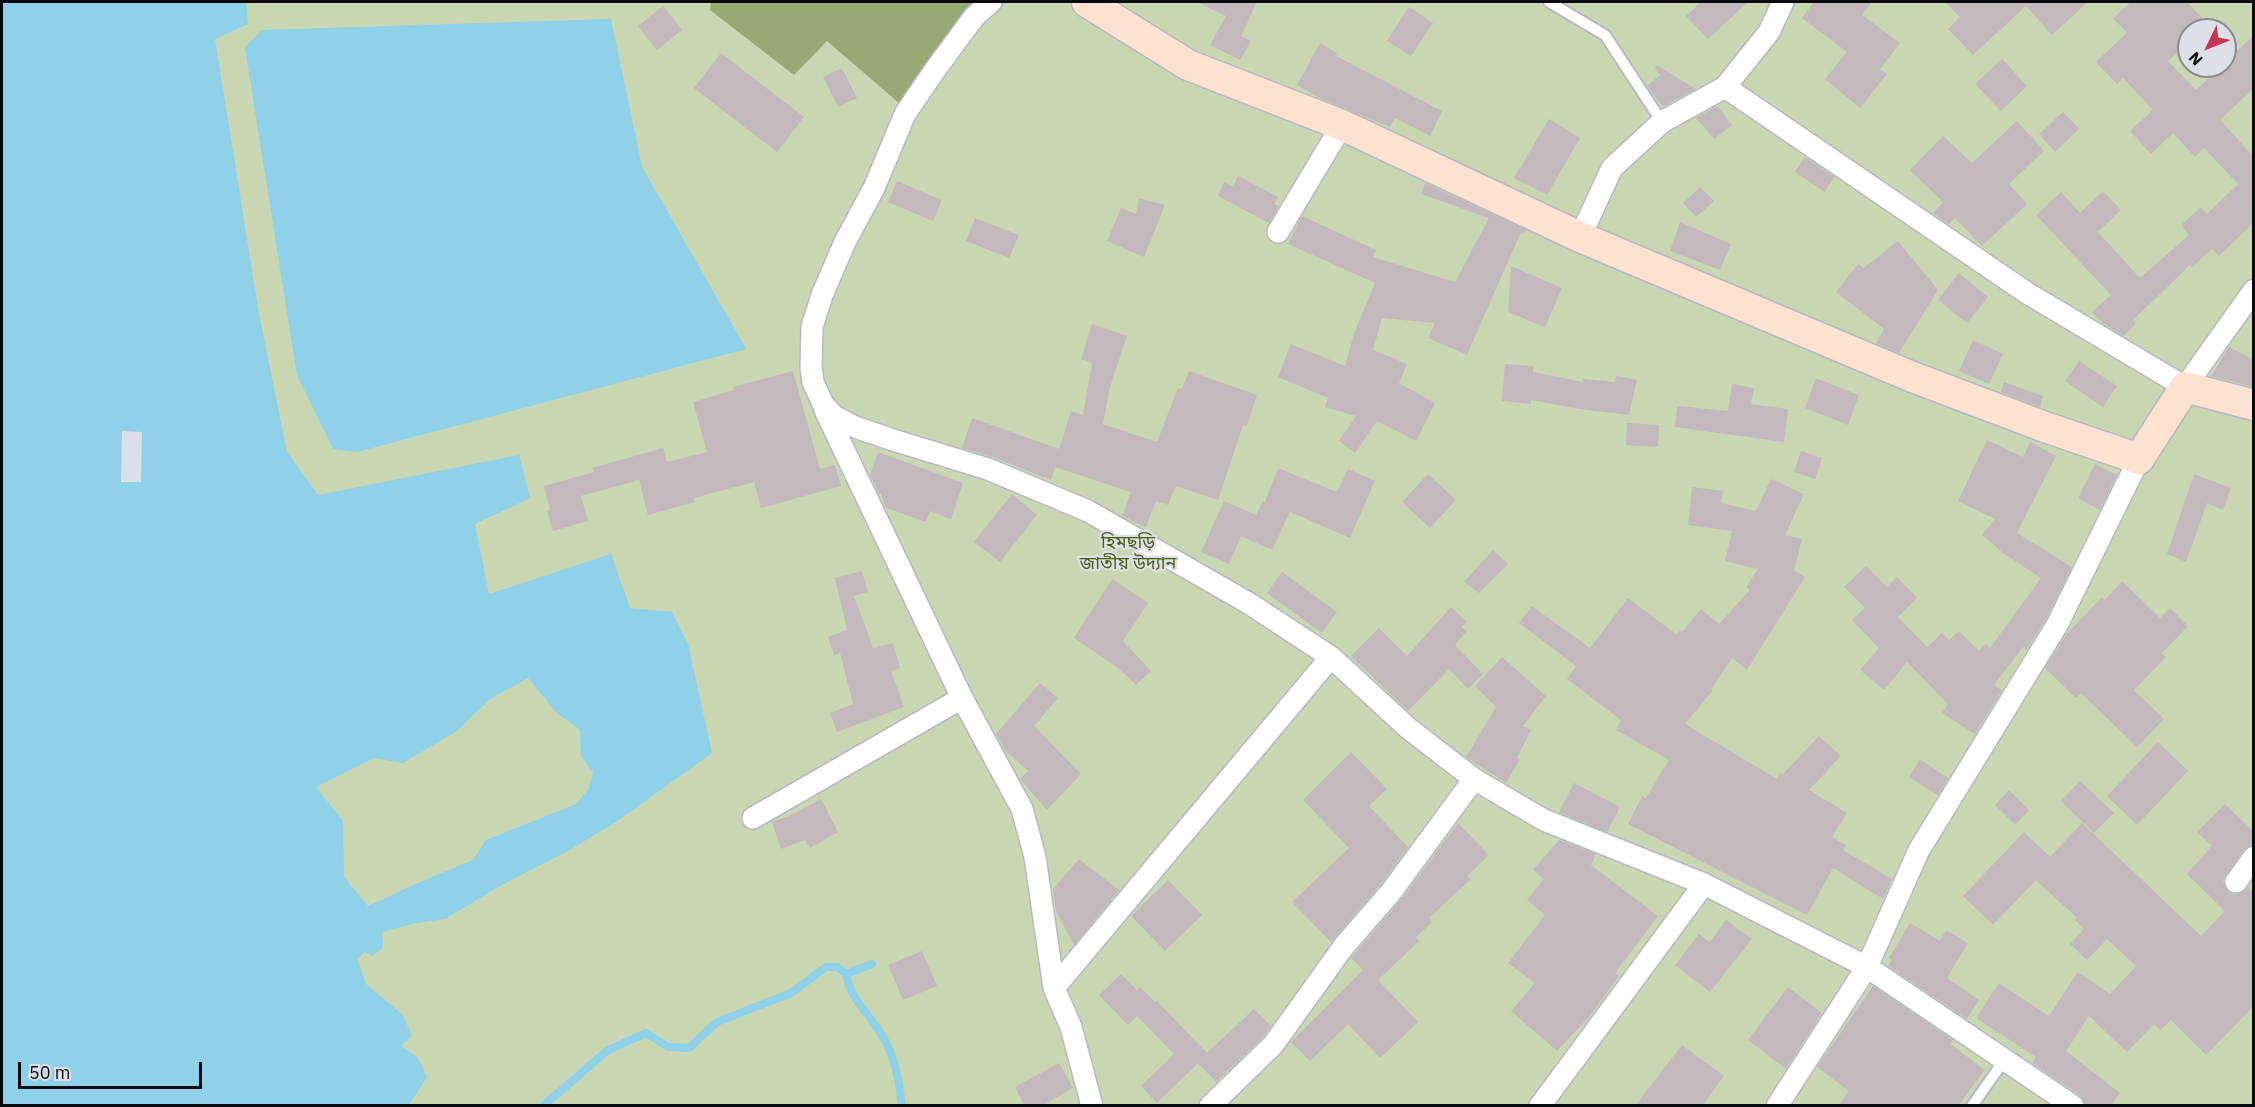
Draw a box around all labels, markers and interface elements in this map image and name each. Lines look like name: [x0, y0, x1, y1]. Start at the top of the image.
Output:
north arrow: [2177, 18, 2237, 78]
text: N: [2184, 48, 2207, 70]
park label: হিমছড়ি জাতীয় উদ্যান: [1080, 532, 1176, 574]
scale bar: [21, 1050, 206, 1088]
text: 50 m: [29, 1061, 71, 1084]

